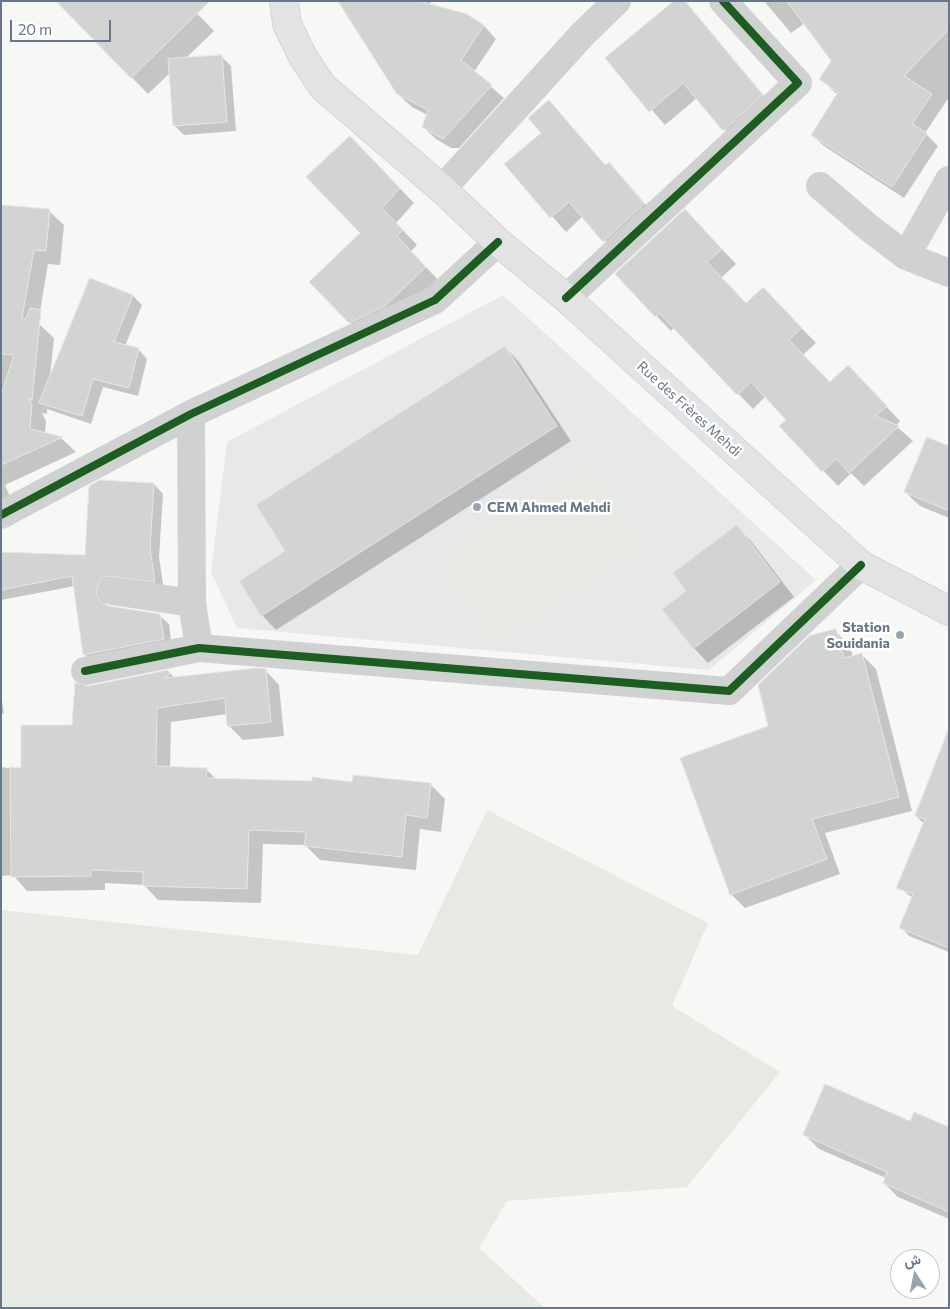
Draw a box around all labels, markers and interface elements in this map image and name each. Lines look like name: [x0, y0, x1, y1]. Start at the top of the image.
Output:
scale bar: [12, 10, 114, 42]
text: 20 m: [18, 20, 52, 38]
street label: Rue des Frères Mehdi: [633, 358, 745, 460]
place label: CEM Ahmed Mehdi: [487, 499, 611, 515]
marker: CEM Ahmed Mehdi: [471, 501, 483, 513]
place label: Station Souidania: [826, 619, 890, 652]
marker: Station Souidania: [894, 629, 906, 641]
north arrow: [890, 1249, 940, 1299]
text: ش: [902, 1250, 922, 1270]

